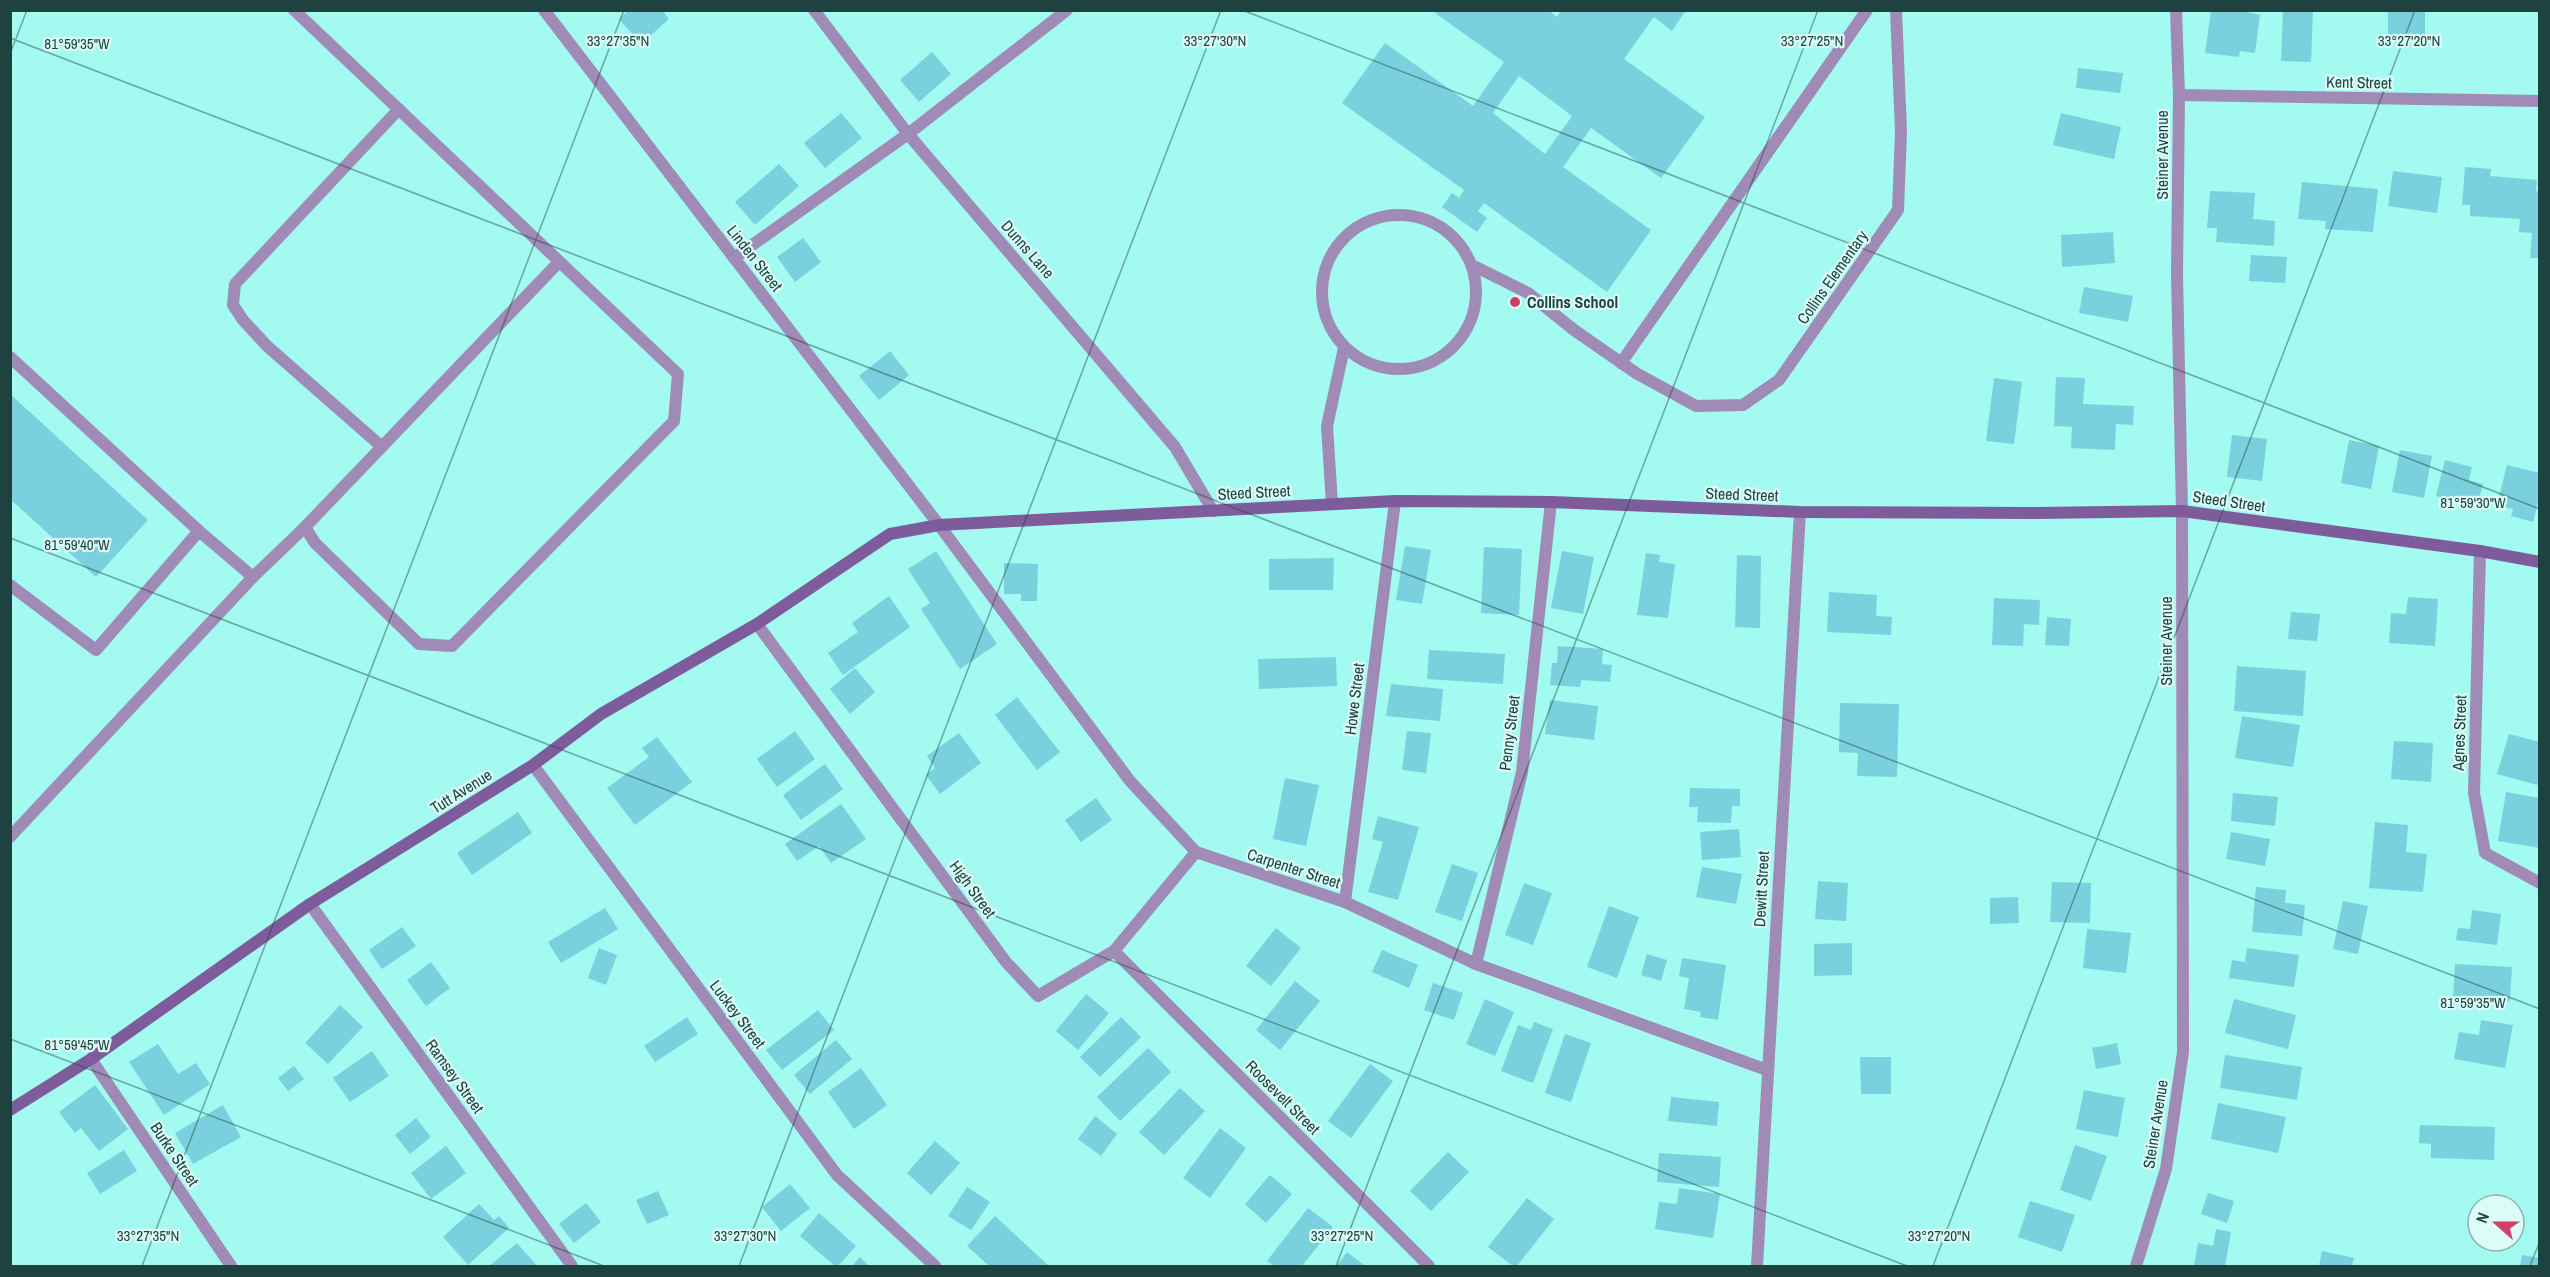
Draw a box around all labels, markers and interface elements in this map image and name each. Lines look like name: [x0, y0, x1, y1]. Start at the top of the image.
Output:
text: 33°27'35"N: [587, 30, 649, 51]
text: 33°27'30"N: [1184, 30, 1246, 51]
text: 33°27'25"N: [1781, 30, 1843, 51]
text: 33°27'20"N: [2378, 30, 2440, 51]
text: 81°59'35"W: [44, 33, 110, 54]
street label: Kent Street: [2326, 70, 2392, 94]
street label: Steiner Avenue: [2151, 110, 2173, 200]
street label: Dunns Lane: [996, 215, 1060, 283]
street label: Linden Street: [722, 220, 788, 296]
street label: Collins Elementary: [1791, 225, 1873, 328]
place label: Collins School: [1527, 291, 1618, 313]
marker: Collins School: [1508, 295, 1522, 309]
street label: Steed Street: [1217, 479, 1291, 505]
street label: Steed Street: [1705, 482, 1779, 506]
street label: Steed Street: [2191, 485, 2267, 517]
text: 81°59'30"W: [2440, 492, 2506, 513]
text: 81°59'40"W: [44, 534, 110, 555]
street label: Steiner Avenue: [2155, 596, 2177, 686]
street label: Howe Street: [1339, 661, 1369, 736]
street label: Penny Street: [1493, 694, 1525, 772]
street label: Agnes Street: [2447, 694, 2471, 772]
street label: Tutt Avenue: [426, 763, 496, 819]
street label: Carpenter Street: [1244, 843, 1344, 894]
street label: Dewitt Street: [1748, 850, 1774, 927]
street label: High Street: [945, 856, 1002, 923]
street label: Luckey Street: [705, 975, 771, 1053]
text: 81°59'35"W: [2440, 992, 2506, 1013]
text: 81°59'45"W: [44, 1034, 110, 1055]
street label: Ramsey Street: [421, 1034, 490, 1118]
street label: Roosevelt Street: [1241, 1055, 1325, 1139]
street label: Steiner Avenue: [2137, 1078, 2173, 1170]
street label: Burke Street: [145, 1118, 205, 1191]
north arrow: [2466, 1193, 2526, 1253]
text: N: [2470, 1209, 2494, 1226]
text: 33°27'35"N: [117, 1225, 179, 1246]
text: 33°27'30"N: [714, 1225, 776, 1246]
text: 33°27'25"N: [1311, 1225, 1373, 1246]
text: 33°27'20"N: [1908, 1225, 1970, 1246]

